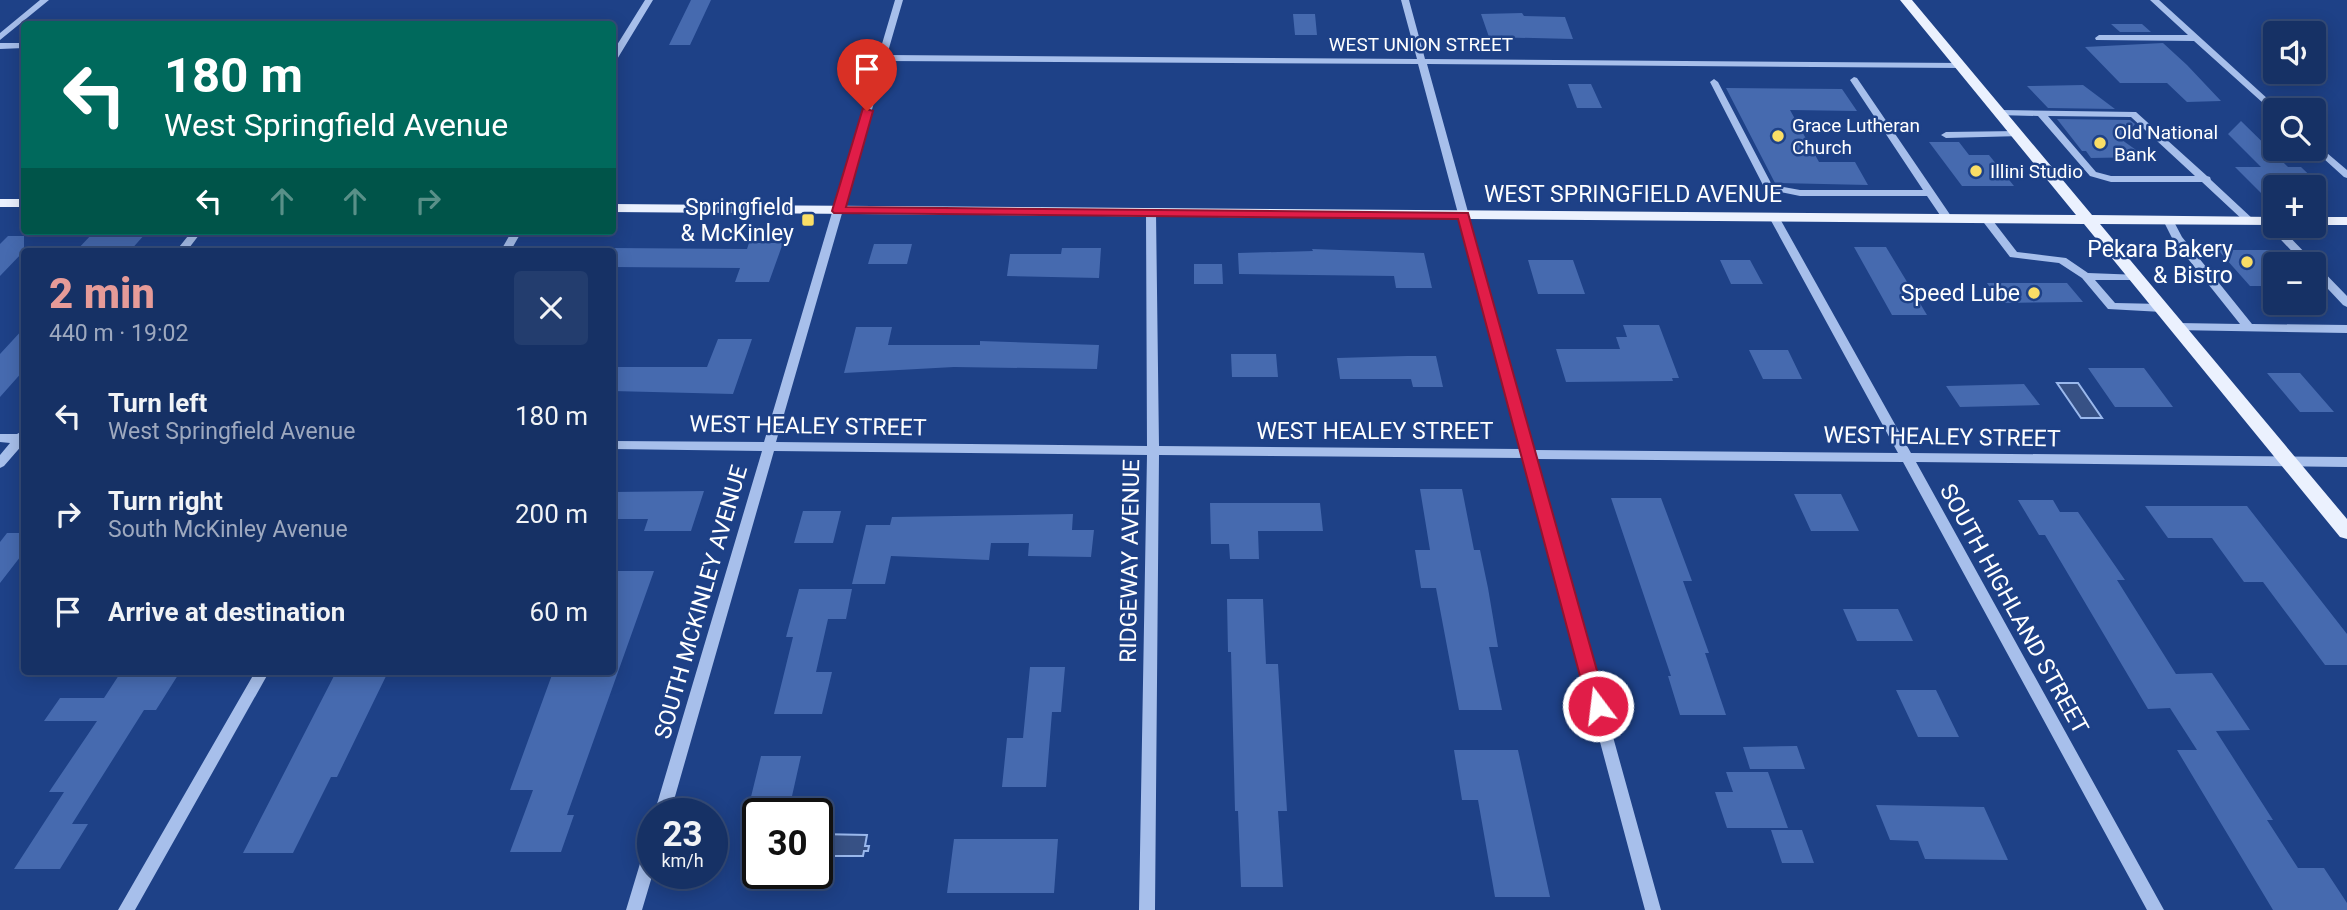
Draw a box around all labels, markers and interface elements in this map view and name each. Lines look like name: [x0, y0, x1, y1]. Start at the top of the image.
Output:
map controls: [2263, 21, 2326, 315]
button: sound: [2263, 21, 2326, 84]
street label: WEST UNION STREET: [1329, 33, 1513, 56]
pin: [837, 39, 897, 111]
text: 180 m: [164, 47, 303, 104]
icon: left: [49, 49, 140, 140]
icon: arrive: [848, 50, 886, 88]
button: search: [2263, 98, 2326, 161]
text: West Springfield Avenue: [164, 106, 508, 144]
place label: Grace Lutheran Church: [1792, 114, 1920, 159]
place label: Old National Bank: [2114, 121, 2218, 166]
marker: Grace Lutheran Church: [1770, 128, 1786, 144]
marker: Old National Bank: [2092, 135, 2108, 151]
place label: Illini Studio: [1990, 160, 2083, 183]
marker: Illini Studio: [1968, 163, 1984, 179]
button: +: [2263, 175, 2326, 238]
street label: WEST SPRINGFIELD AVENUE: [1484, 181, 1782, 208]
icon: left: [190, 182, 228, 220]
icon: ahead: [263, 182, 301, 220]
icon: ahead: [336, 182, 374, 220]
icon: right: [409, 182, 447, 220]
place label: Springfield & McKinley: [681, 194, 794, 247]
marker: Springfield & McKinley: [800, 212, 816, 228]
place label: Pekara Bakery & Bistro: [2087, 236, 2233, 289]
button: −: [2263, 252, 2326, 315]
marker: Pekara Bakery & Bistro: [2239, 254, 2255, 270]
text: 2 min: [49, 269, 155, 318]
button: close: [514, 271, 588, 345]
place label: Speed Lube: [1901, 280, 2020, 307]
marker: Speed Lube: [2026, 285, 2042, 301]
text: 440 m · 19:02: [49, 320, 188, 347]
text: Turn left: [108, 388, 207, 418]
icon: left: [49, 397, 87, 435]
text: 180 m: [515, 401, 588, 431]
street label: WEST HEALEY STREET: [689, 410, 927, 442]
text: West Springfield Avenue: [108, 418, 355, 445]
street label: WEST HEALEY STREET: [1256, 418, 1494, 445]
street label: WEST HEALEY STREET: [1823, 421, 2061, 453]
street label: RIDGEWAY AVENUE: [1115, 459, 1145, 663]
street label: SOUTH MCKINLEY AVENUE: [649, 462, 753, 742]
street label: SOUTH HIGHLAND STREET: [1934, 479, 2094, 739]
text: Turn right: [108, 486, 223, 516]
icon: right: [49, 495, 87, 533]
text: 200 m: [515, 499, 588, 529]
text: South McKinley Avenue: [108, 516, 348, 543]
icon: arrive: [49, 593, 87, 631]
text: Arrive at destination: [108, 597, 345, 627]
text: 60 m: [530, 597, 588, 627]
position arrow: [1561, 669, 1635, 743]
speed limit sign: 30: [742, 798, 833, 889]
text: 23: [662, 814, 703, 855]
text: km/h: [661, 850, 704, 871]

